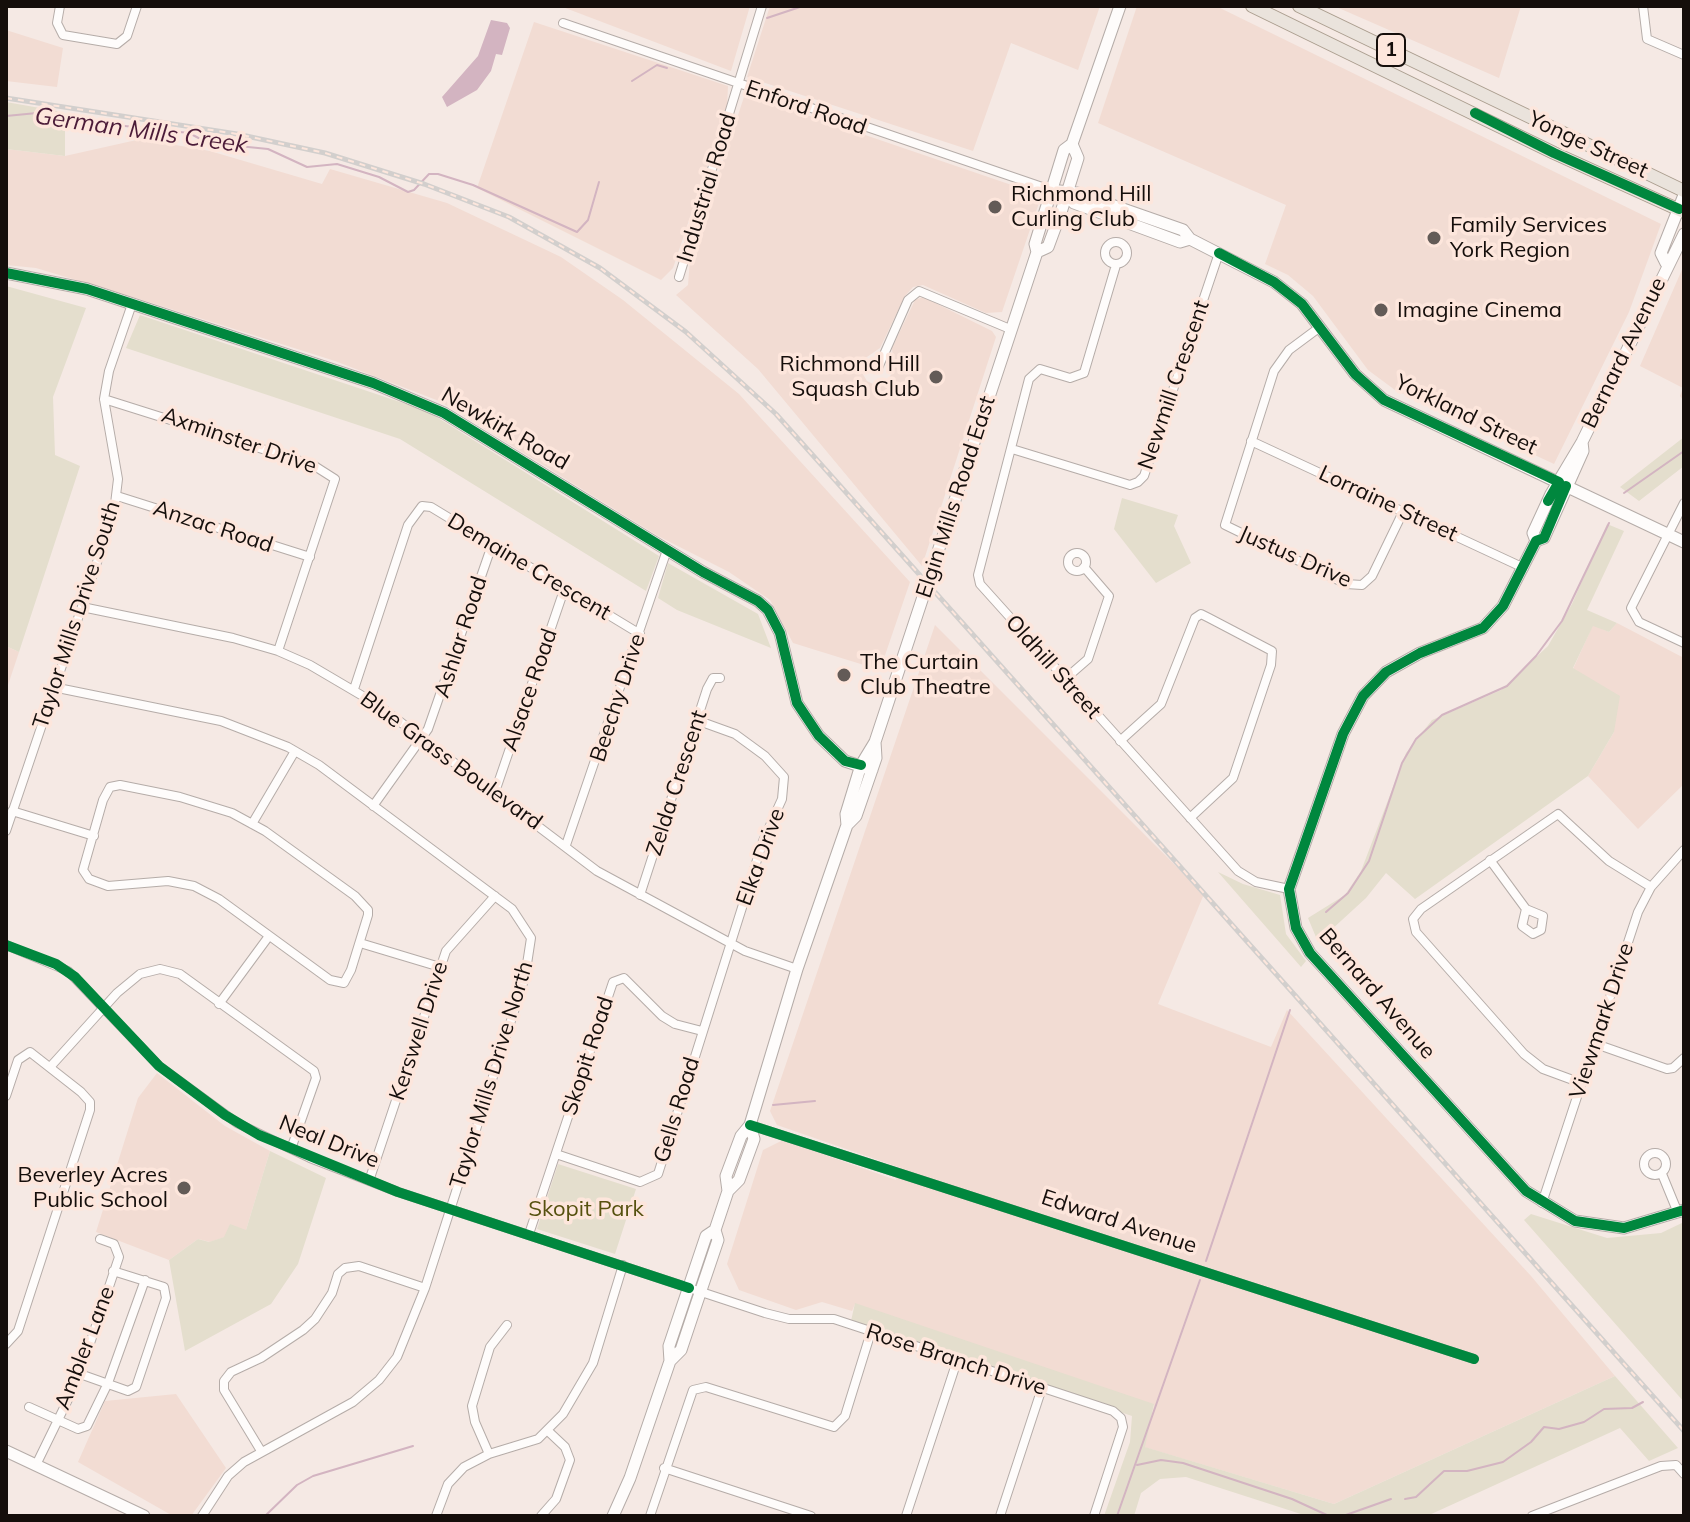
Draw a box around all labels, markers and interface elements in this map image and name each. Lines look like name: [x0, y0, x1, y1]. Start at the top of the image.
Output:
road number: 1: [1377, 34, 1405, 66]
street label: Enford Road: [742, 75, 870, 141]
water label: German Mills Creek: [33, 102, 249, 160]
street label: Yonge Street: [1524, 106, 1652, 184]
street label: Industrial Road: [672, 110, 742, 266]
place label: Richmond Hill Curling Club: [1011, 181, 1152, 232]
marker: Richmond Hill Curling Club: [986, 198, 1004, 216]
place label: Family Services York Region: [1450, 212, 1607, 264]
marker: Family Services York Region: [1425, 229, 1443, 247]
street label: Bernard Avenue: [1576, 273, 1672, 433]
street label: Newmill Crescent: [1133, 297, 1215, 473]
place label: Imagine Cinema: [1397, 297, 1562, 323]
marker: Imagine Cinema: [1372, 301, 1390, 319]
place label: Richmond Hill Squash Club: [779, 351, 920, 402]
marker: Richmond Hill Squash Club: [927, 368, 945, 386]
street label: Yorkland Street: [1391, 369, 1541, 461]
street label: Newkirk Road: [437, 382, 573, 476]
street label: Elgin Mills Road East: [911, 393, 1001, 601]
street label: Axminster Drive: [158, 402, 320, 480]
street label: Lorraine Street: [1314, 460, 1462, 548]
street label: Anzac Road: [150, 495, 276, 559]
street label: Taylor Mills Drive South: [28, 498, 126, 732]
street label: Demaine Crescent: [443, 508, 615, 626]
street label: Justus Drive: [1234, 520, 1356, 594]
street label: Ashlar Road: [429, 573, 493, 701]
street label: Oldhill Street: [999, 610, 1107, 724]
street label: Alsace Road: [497, 625, 563, 755]
street label: Beechy Drive: [585, 631, 651, 765]
place label: The Curtain Club Theatre: [860, 649, 991, 700]
marker: The Curtain Club Theatre: [835, 666, 853, 684]
street label: Blue Grass Boulevard: [355, 686, 547, 836]
street label: Zelda Crescent: [641, 707, 713, 859]
street label: Elka Drive: [731, 805, 791, 909]
street label: Bernard Avenue: [1313, 923, 1441, 1065]
street label: Viewmark Drive: [1564, 940, 1640, 1102]
street label: Kerswell Drive: [384, 958, 454, 1104]
street label: Taylor Mills Drive North: [445, 958, 539, 1192]
street label: Skopit Road: [556, 993, 620, 1119]
street label: Gells Road: [648, 1054, 706, 1166]
street label: Neal Drive: [275, 1110, 383, 1174]
place label: Beverley Acres Public School: [18, 1162, 168, 1214]
marker: Beverley Acres Public School: [175, 1179, 193, 1197]
street label: Edward Avenue: [1038, 1184, 1200, 1260]
park label: Skopit Park: [528, 1196, 644, 1222]
street label: Ambler Lane: [49, 1283, 121, 1413]
street label: Rose Branch Drive: [863, 1318, 1049, 1402]

